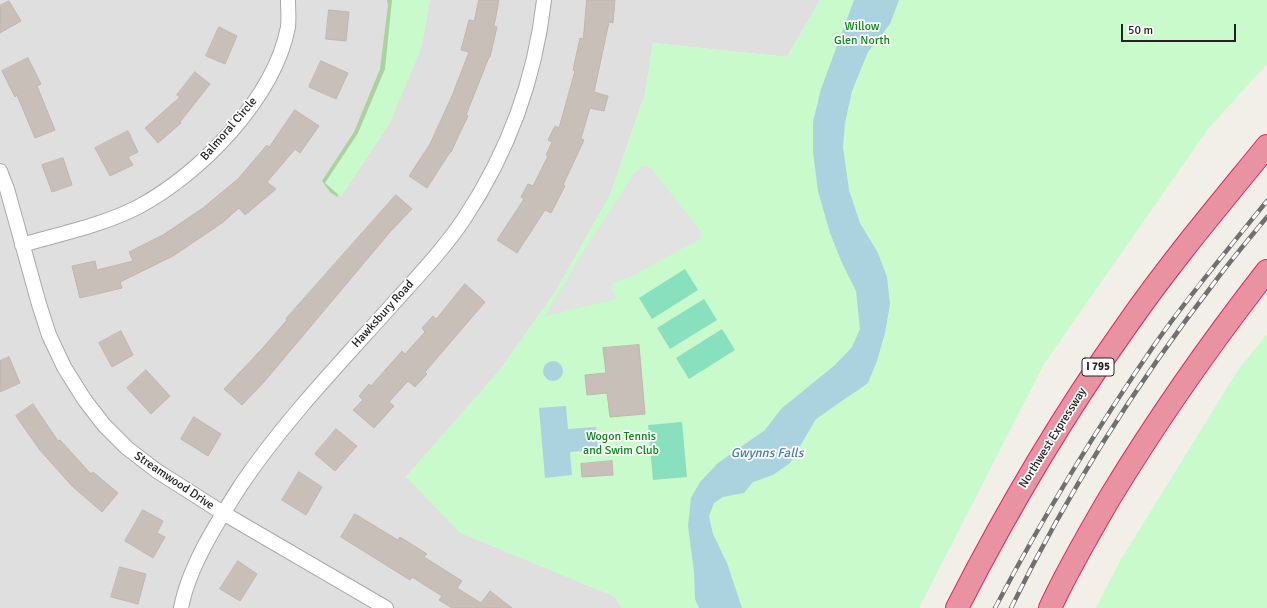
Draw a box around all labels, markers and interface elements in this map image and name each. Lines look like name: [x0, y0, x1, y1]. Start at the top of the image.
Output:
scale bar: [1123, 16, 1238, 42]
park label: Willow Glen North: [834, 20, 890, 48]
text: 50 m: [1128, 23, 1153, 38]
street label: Balmoral Circle: [198, 94, 260, 164]
street label: Hawksbury Road: [349, 277, 417, 351]
road number: I 795: [1082, 358, 1114, 376]
street label: Northwest Expressway: [1016, 385, 1090, 491]
park label: Wogon Tennis and Swim Club: [583, 430, 659, 458]
water label: Gwynns Falls: [731, 446, 803, 462]
street label: Streamwood Drive: [131, 449, 217, 513]

